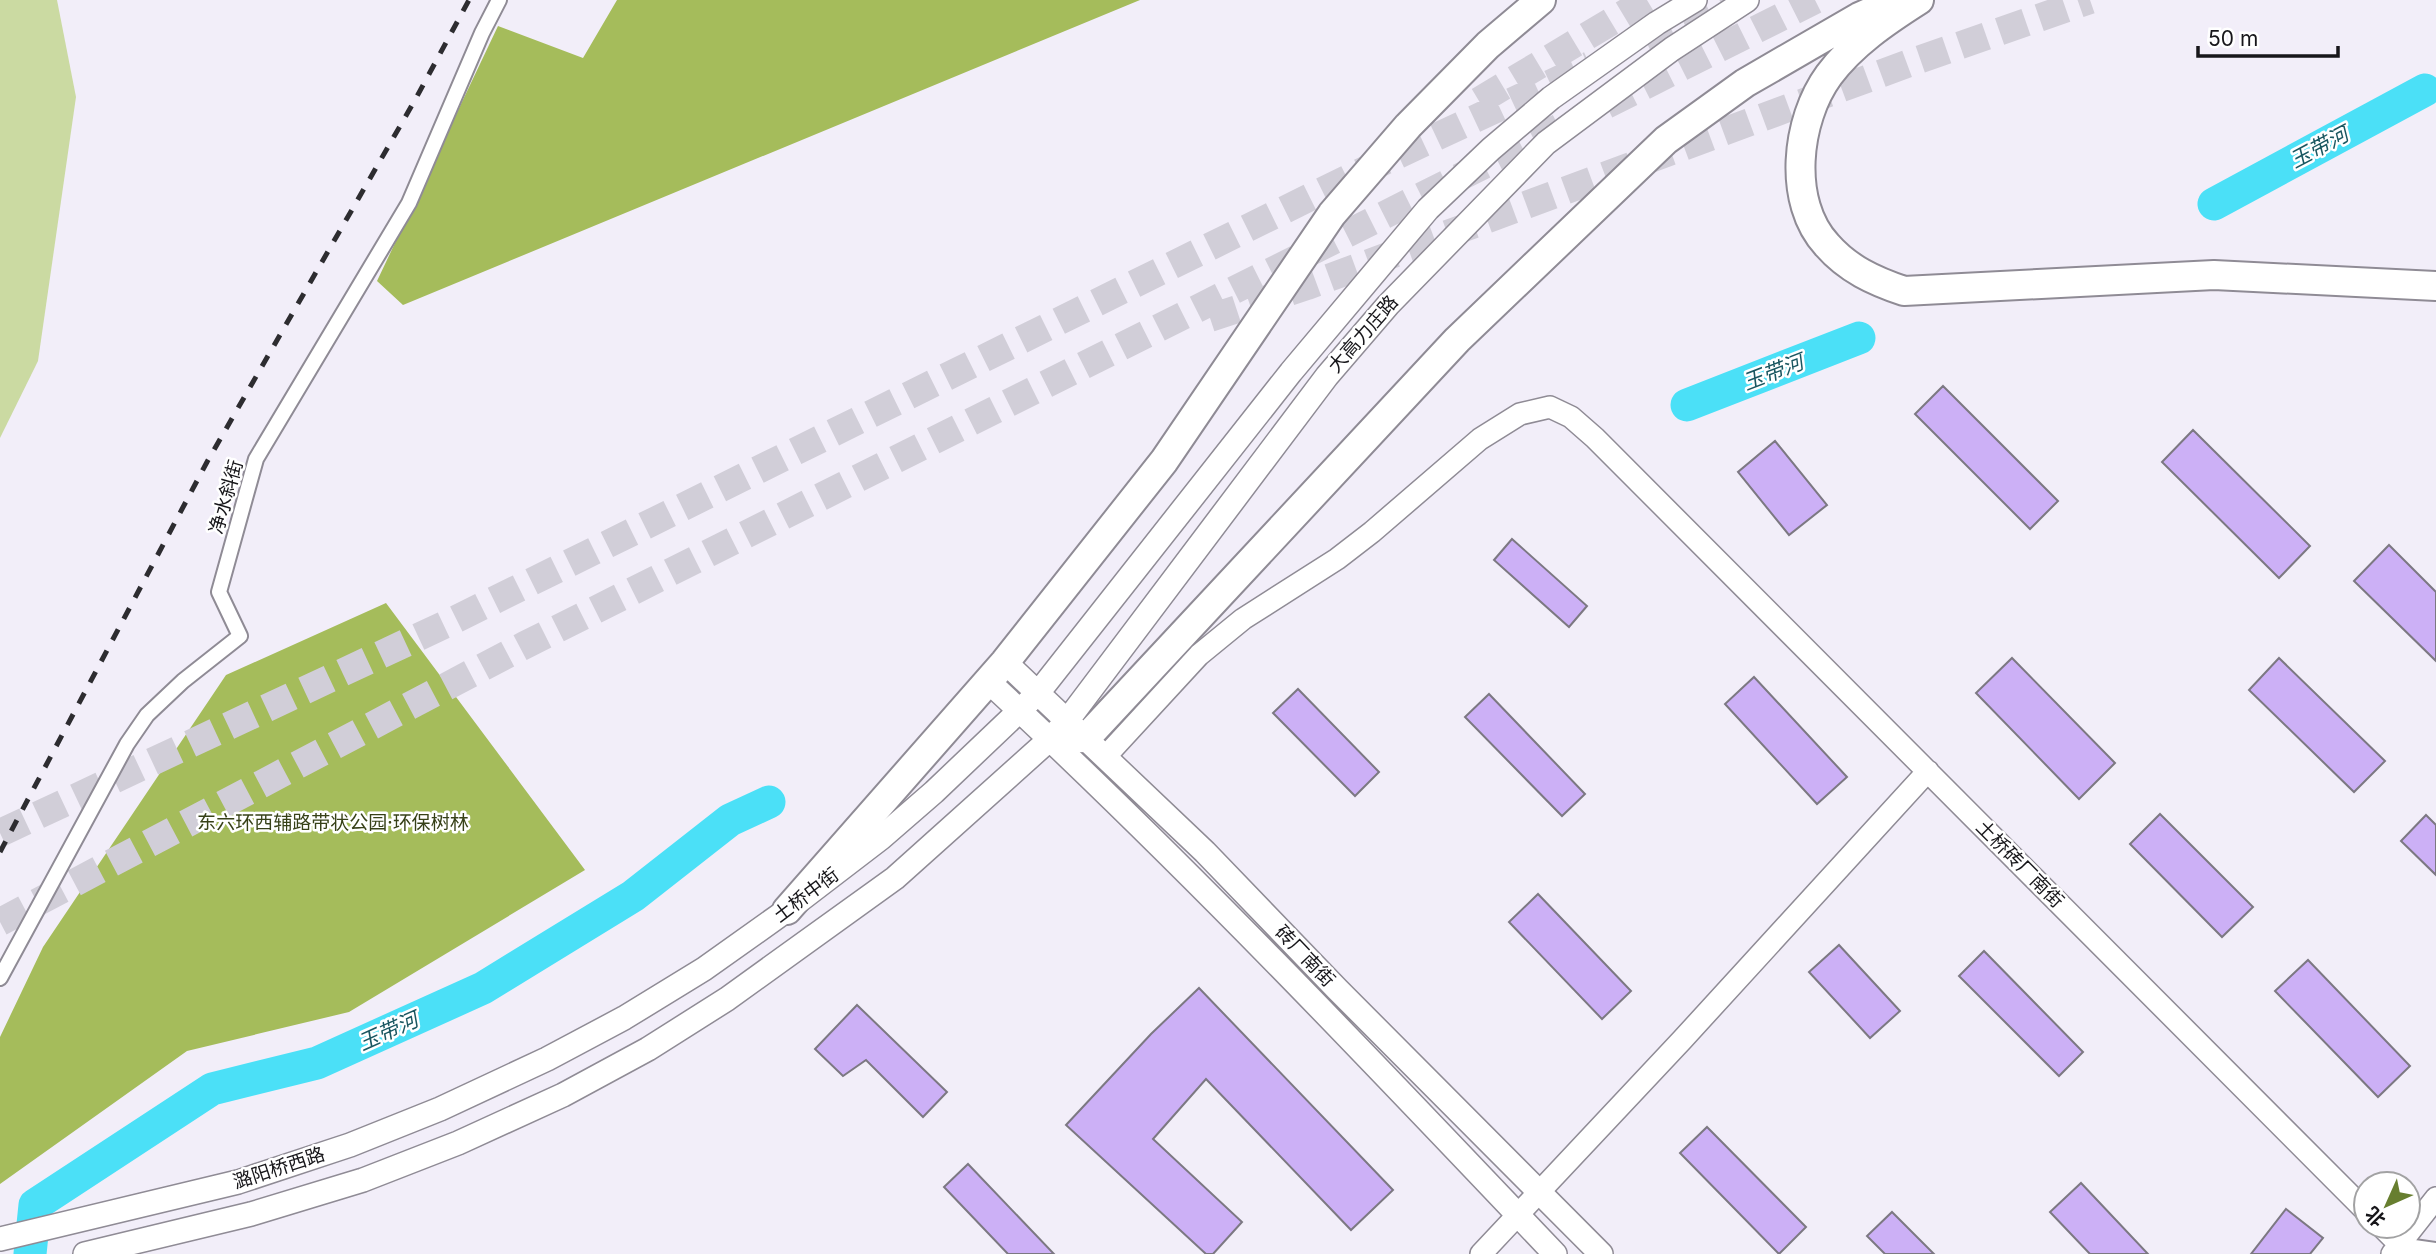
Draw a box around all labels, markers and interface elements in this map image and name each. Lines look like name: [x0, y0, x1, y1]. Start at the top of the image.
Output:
scale bar: [2198, 14, 2338, 58]
text: 50 m: [2208, 26, 2258, 51]
water label: 玉带河: [2285, 119, 2356, 173]
street label: 大高力庄路: [1323, 291, 1403, 377]
water label: 玉带河: [1739, 348, 1811, 395]
street label: 净水斜街: [204, 457, 248, 537]
park label: 东六环西辅路带状公园·环保树林: [197, 811, 469, 834]
street label: 土桥砖厂南街: [1972, 816, 2068, 912]
street label: 土桥中街: [769, 863, 843, 927]
street label: 砖厂南街: [1270, 921, 1340, 991]
water label: 玉带河: [354, 1005, 426, 1055]
street label: 潞阳桥西路: [230, 1142, 328, 1194]
north arrow: [2352, 1170, 2422, 1240]
text: 北: [2360, 1202, 2390, 1232]

